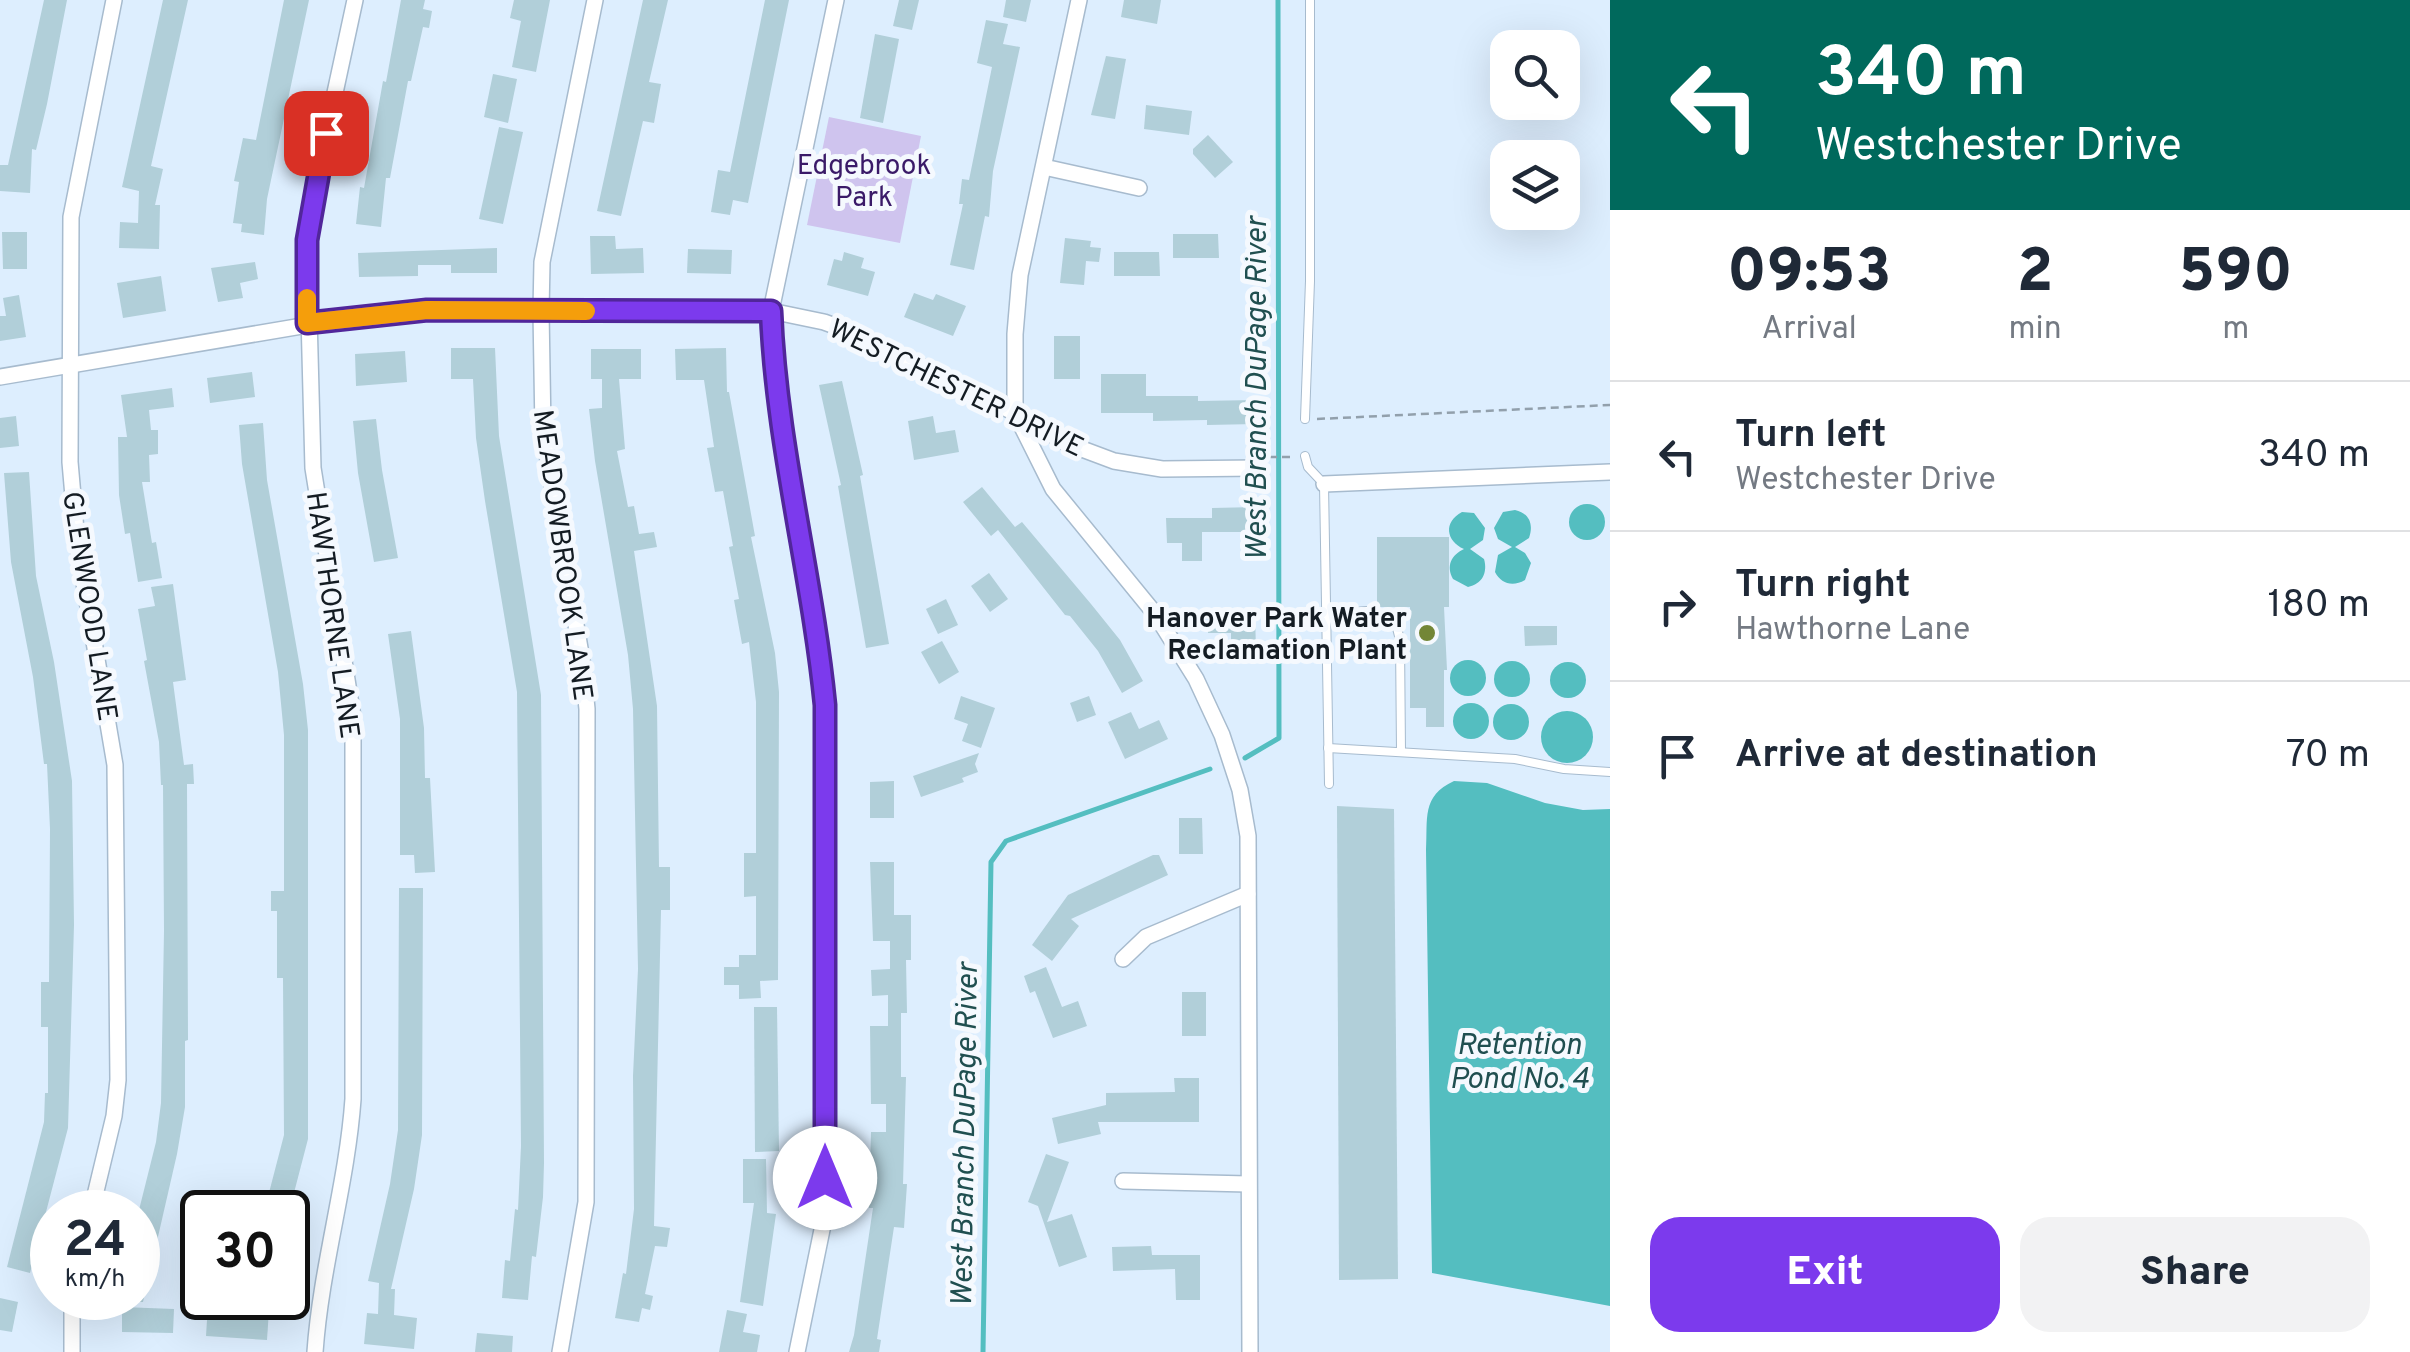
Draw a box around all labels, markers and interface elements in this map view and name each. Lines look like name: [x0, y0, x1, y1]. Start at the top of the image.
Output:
map controls: [1490, 30, 1580, 230]
button: search: [1490, 30, 1580, 120]
text: 340 m: [1815, 32, 2027, 121]
icon: left: [1650, 40, 1780, 170]
pin: [284, 91, 369, 176]
icon: arrive: [299, 106, 354, 161]
text: Westchester Drive: [1815, 119, 2182, 176]
button: layers: [1490, 140, 1580, 230]
park label: Edgebrook Park: [797, 149, 931, 217]
water label: West Branch DuPage River: [1240, 214, 1277, 561]
text: 09:53: [1727, 237, 1891, 313]
text: 2: [2017, 237, 2053, 313]
text: 590: [2179, 237, 2293, 313]
text: Arrival: [1762, 310, 1857, 350]
text: min: [2008, 310, 2062, 350]
text: m: [2222, 310, 2249, 350]
street label: WESTCHESTER DRIVE: [822, 312, 1089, 467]
street label: MEADOWBROOK LANE: [523, 408, 599, 703]
text: Turn left: [1735, 412, 1887, 461]
icon: left: [1650, 429, 1705, 484]
text: 340 m: [2258, 432, 2370, 481]
text: Westchester Drive: [1735, 461, 1996, 501]
street label: GLENWOOD LANE: [52, 489, 124, 724]
street label: HAWTHORNE LANE: [296, 490, 366, 741]
text: Turn right: [1735, 562, 1910, 611]
icon: right: [1650, 579, 1705, 634]
text: 180 m: [2267, 582, 2370, 631]
place label: Hanover Park Water Reclamation Plant: [1146, 602, 1407, 670]
text: Hawthorne Lane: [1735, 611, 1970, 651]
marker: Hanover Park Water Reclamation Plant: [1416, 622, 1438, 644]
icon: arrive: [1650, 729, 1705, 784]
text: Arrive at destination: [1735, 732, 2098, 781]
text: 70 m: [2286, 732, 2370, 781]
water label: West Branch DuPage River: [945, 960, 988, 1307]
water label: Retention Pond No. 4: [1449, 1028, 1589, 1099]
position arrow: [773, 1126, 877, 1230]
speed limit sign: 30: [180, 1190, 310, 1320]
text: 24: [64, 1211, 126, 1274]
button: Exit: [1650, 1217, 2000, 1332]
button: Share: [2020, 1217, 2370, 1332]
text: km/h: [65, 1264, 125, 1296]

